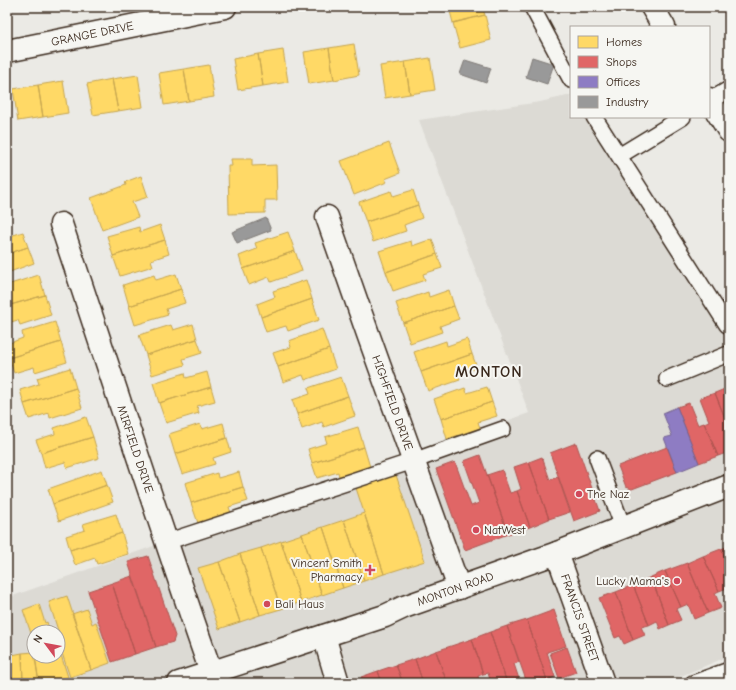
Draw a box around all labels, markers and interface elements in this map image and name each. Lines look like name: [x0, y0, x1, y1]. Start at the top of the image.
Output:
street label: GRANGE DRIVE: [50, 19, 135, 49]
legend: [570, 26, 710, 118]
text: Homes: [606, 35, 642, 49]
text: Shops: [606, 55, 637, 69]
text: Offices: [606, 75, 640, 89]
text: Industry: [606, 95, 649, 109]
street label: HIGHFIELD DRIVE: [369, 353, 416, 452]
district label: MONTON: [455, 363, 523, 381]
street label: MIRFIELD DRIVE: [114, 403, 156, 495]
place label: The Naz: [587, 487, 630, 501]
marker: The Naz: [574, 489, 584, 499]
place label: NatWest: [484, 523, 526, 537]
marker: NatWest: [471, 525, 481, 535]
place label: Vincent Smith Pharmacy: [291, 556, 363, 584]
marker: Vincent Smith Pharmacy: [365, 565, 375, 575]
street label: MONTON ROAD: [415, 569, 495, 609]
street label: FRANCIS STREET: [558, 572, 602, 665]
place label: Lucky Mama's: [596, 574, 669, 588]
marker: Lucky Mama's: [672, 576, 682, 586]
place label: Bali Haus: [275, 597, 324, 611]
marker: Bali Haus: [262, 599, 272, 609]
north arrow: [26, 624, 66, 664]
text: N: [31, 632, 45, 645]

